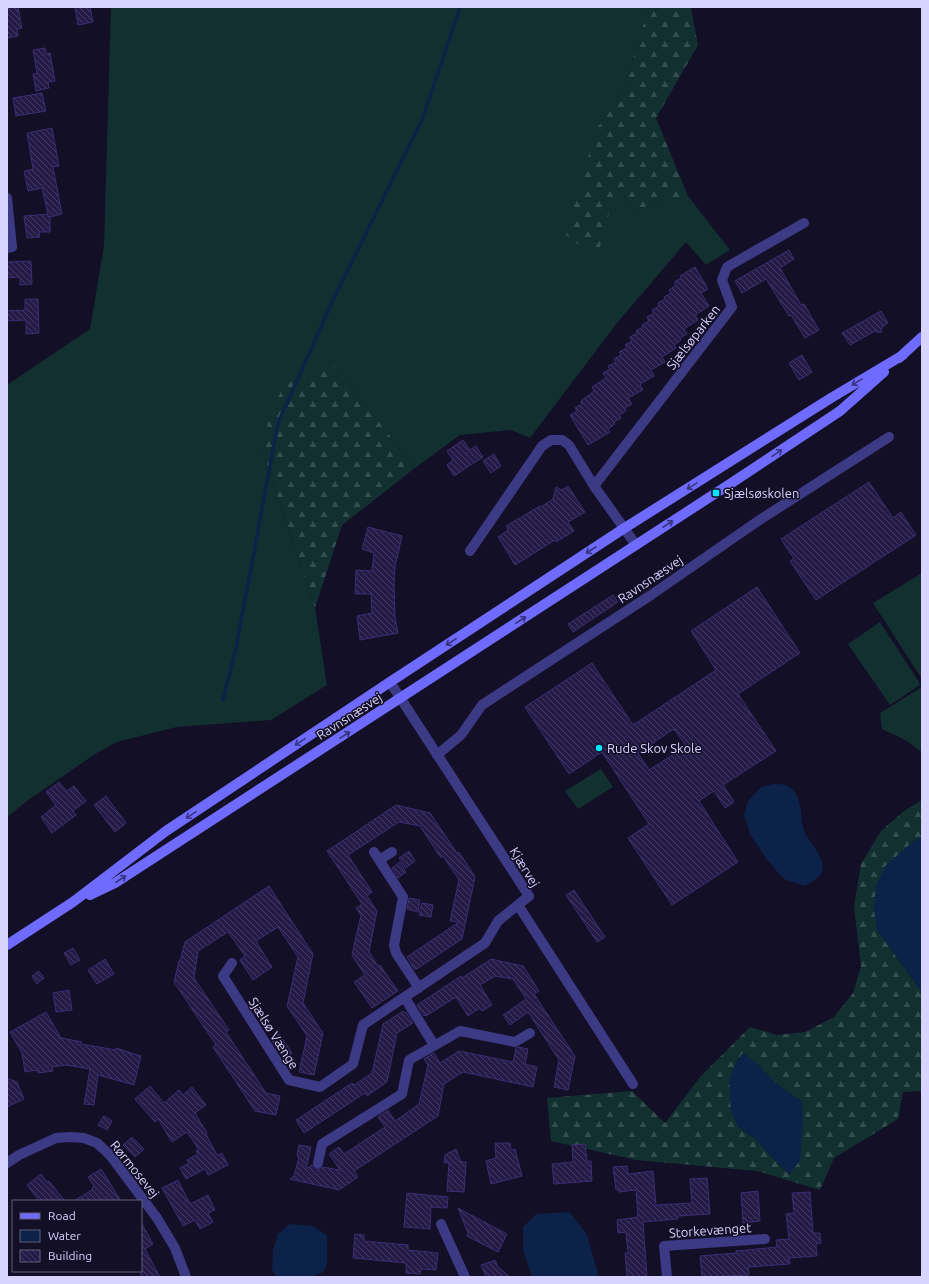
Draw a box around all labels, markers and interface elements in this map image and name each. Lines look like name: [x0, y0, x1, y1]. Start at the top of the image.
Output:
street label: Sjælsøparken: [663, 302, 723, 372]
one-way arrow: [851, 379, 863, 387]
one-way arrow: [771, 449, 782, 457]
one-way arrow: [686, 482, 698, 490]
place label: Sjælsøskolen: [724, 486, 799, 500]
marker: Sjælsøskolen: [711, 488, 721, 498]
one-way arrow: [662, 520, 673, 528]
one-way arrow: [585, 546, 596, 554]
street label: Ravnsnæsvej: [615, 552, 685, 606]
one-way arrow: [515, 616, 526, 624]
one-way arrow: [446, 638, 457, 646]
street label: Ravnsnæsvej: [314, 690, 384, 742]
one-way arrow: [339, 730, 351, 738]
one-way arrow: [294, 738, 305, 746]
place label: Rude Skov Skole: [607, 741, 702, 755]
marker: Rude Skov Skole: [594, 743, 604, 753]
one-way arrow: [186, 810, 197, 819]
street label: Kjærvej: [508, 845, 542, 889]
one-way arrow: [115, 875, 127, 883]
street label: Sjælsø Vænge: [246, 995, 302, 1071]
street label: Rørmosevej: [108, 1138, 162, 1200]
legend: [12, 1200, 142, 1272]
text: Road: [48, 1209, 76, 1222]
street label: Storkevænget: [668, 1220, 752, 1240]
text: Water: [48, 1229, 81, 1242]
text: Building: [48, 1249, 92, 1262]

